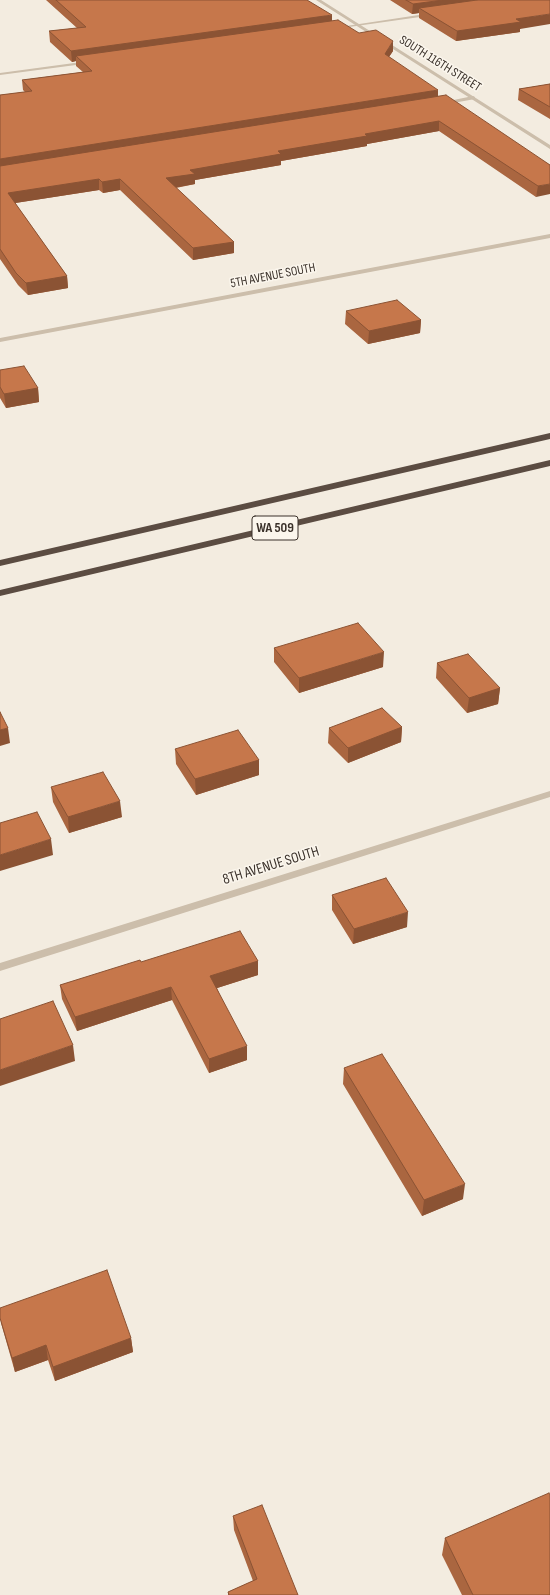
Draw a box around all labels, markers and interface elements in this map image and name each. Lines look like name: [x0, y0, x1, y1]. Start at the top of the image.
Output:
street label: SOUTH 116TH STREET: [396, 33, 484, 95]
street label: 5TH AVENUE SOUTH: [229, 260, 317, 292]
road number: WA 509: [252, 516, 298, 540]
street label: 8TH AVENUE SOUTH: [220, 843, 322, 889]

